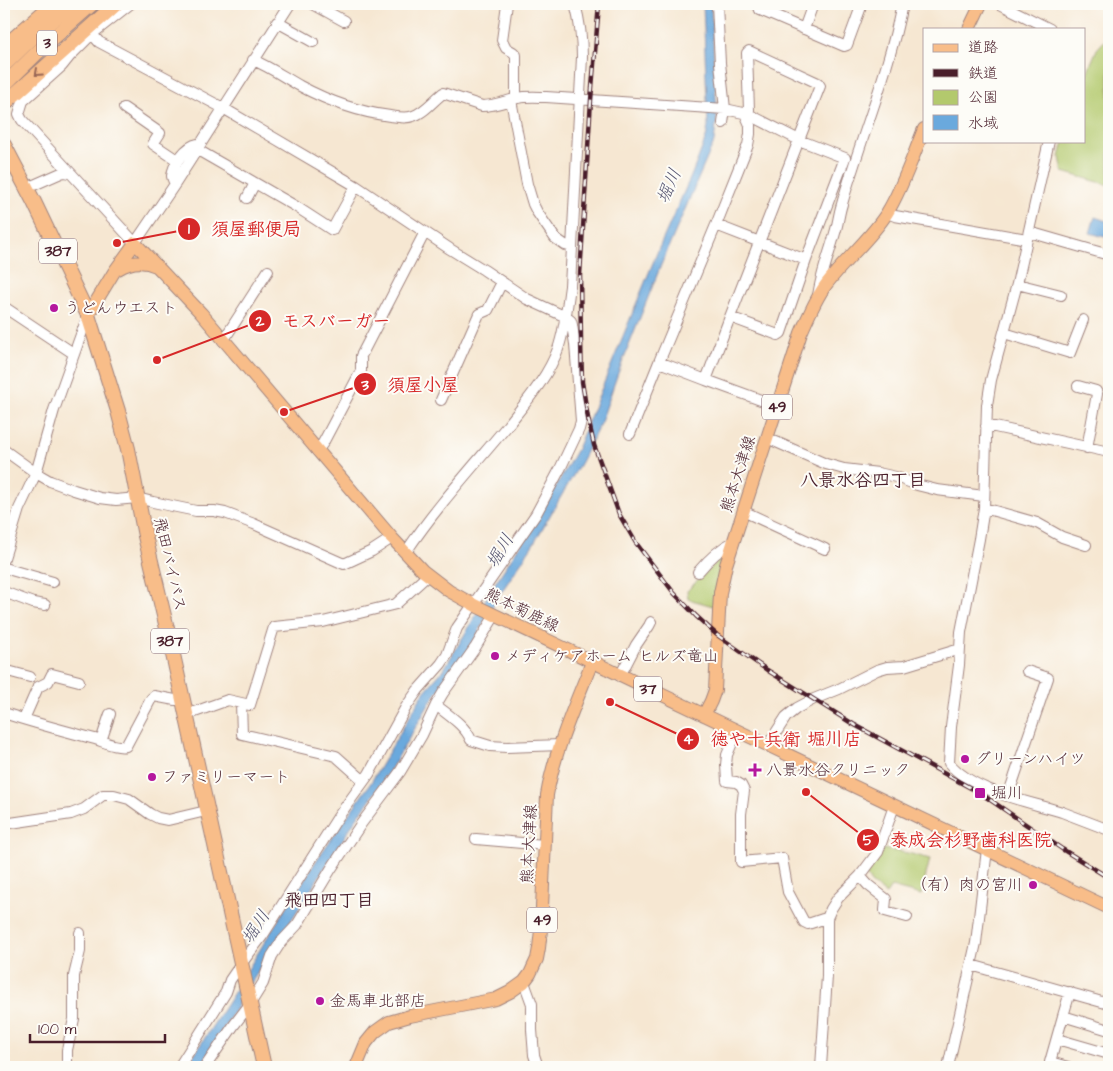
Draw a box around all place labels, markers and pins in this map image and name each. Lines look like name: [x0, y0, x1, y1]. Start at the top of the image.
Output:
callout: 須屋郵便局: [176, 212, 311, 245]
place label: うどんウエスト: [64, 297, 178, 319]
marker: うどんウエスト: [48, 302, 60, 314]
callout: モスバーガー: [247, 305, 400, 338]
callout: 須屋小屋: [352, 368, 469, 401]
place label: メディケアホーム ヒルズ竜山: [505, 645, 718, 667]
marker: メディケアホーム ヒルズ竜山: [489, 650, 501, 662]
callout: 徳や十兵衛 堀川店: [676, 722, 872, 755]
place label: グリーンハイツ: [975, 748, 1085, 770]
marker: グリーンハイツ: [959, 753, 971, 765]
place label: 八景水谷クリニック: [766, 759, 910, 781]
marker: 八景水谷クリニック: [748, 763, 762, 777]
place label: ファミリーマート: [162, 766, 290, 788]
marker: ファミリーマート: [146, 771, 158, 783]
place label: 堀川: [991, 782, 1023, 804]
marker: 堀川: [973, 786, 987, 800]
callout: 泰成会杉野歯科医院: [855, 824, 1062, 857]
place label: （有）肉の宮川: [911, 874, 1023, 896]
marker: （有）肉の宮川: [1027, 879, 1039, 891]
place label: 金馬車北部店: [330, 990, 426, 1012]
marker: 金馬車北部店: [314, 995, 326, 1007]

